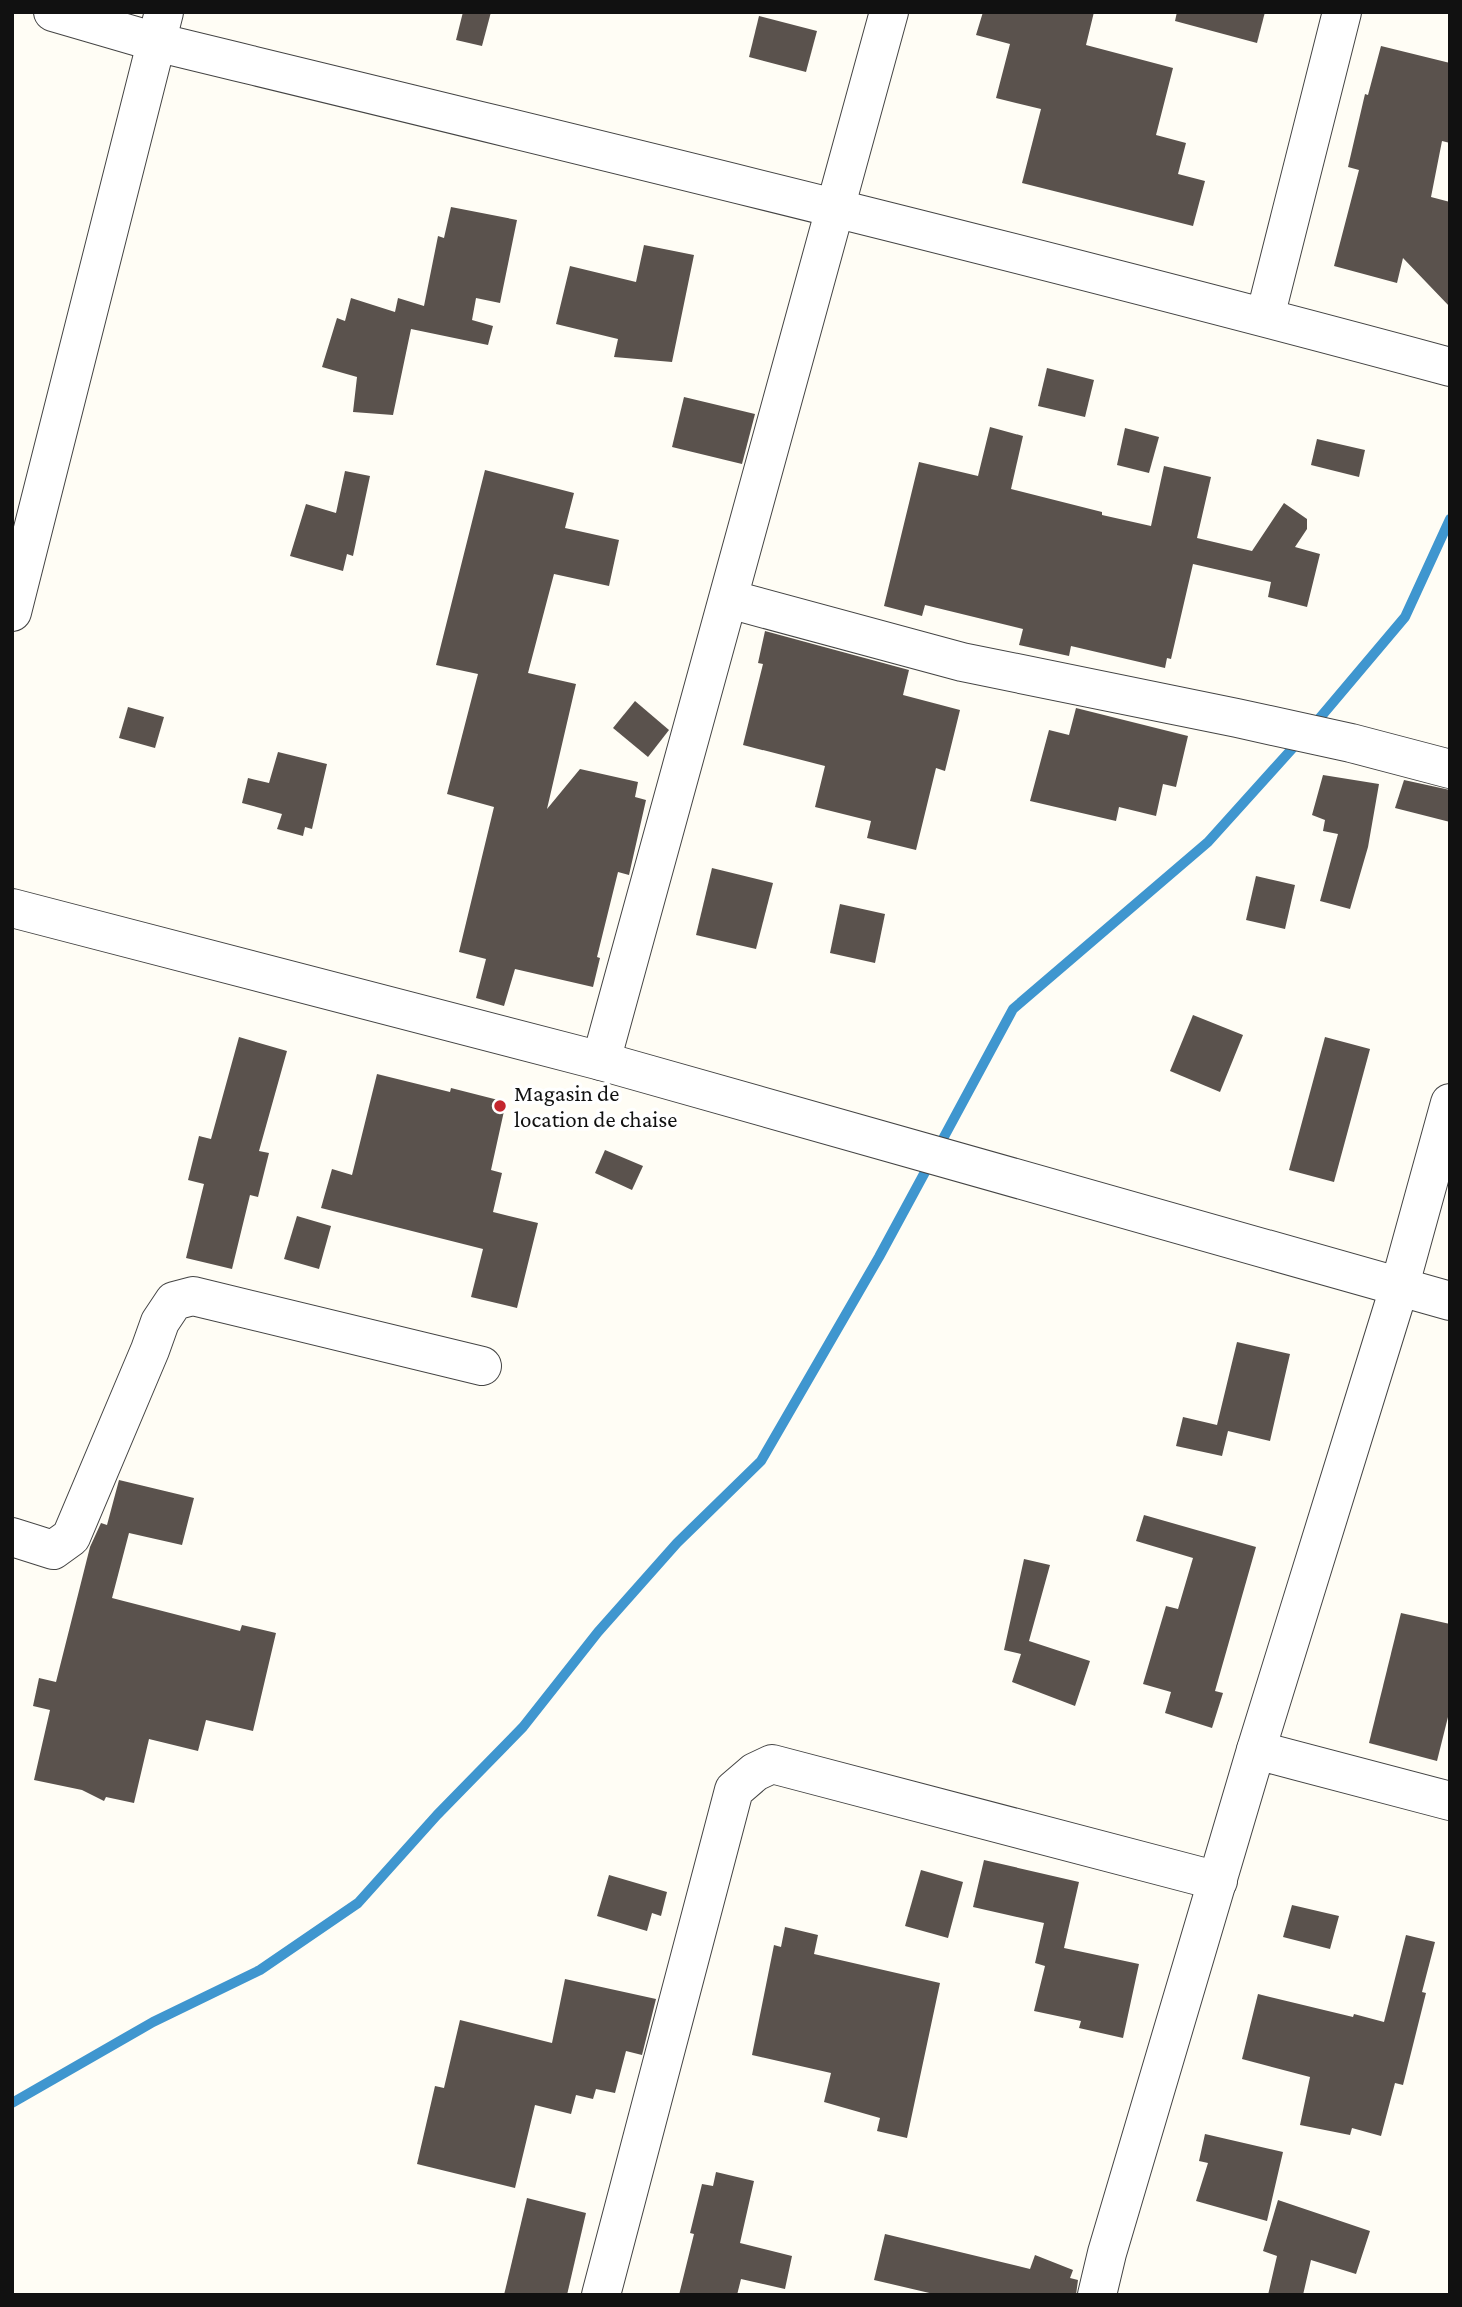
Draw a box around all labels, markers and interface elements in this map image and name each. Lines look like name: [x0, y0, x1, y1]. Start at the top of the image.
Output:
place label: Magasin de location de chaise: [514, 1080, 677, 1132]
marker: Magasin de location de chaise: [492, 1098, 508, 1114]

